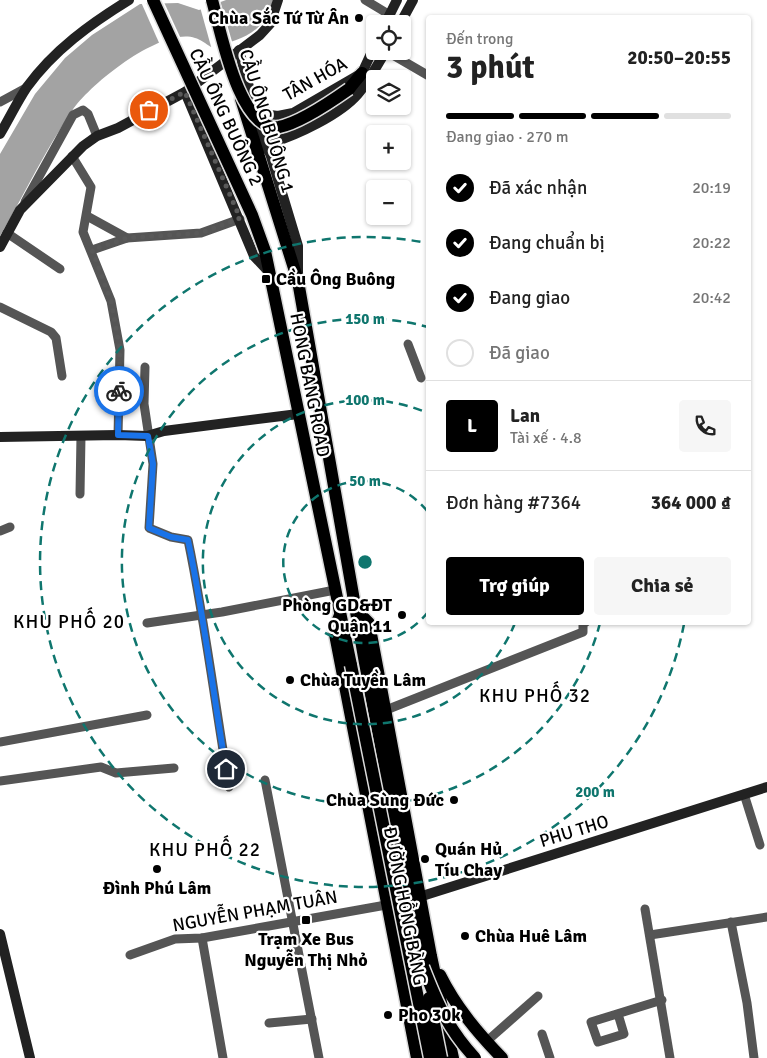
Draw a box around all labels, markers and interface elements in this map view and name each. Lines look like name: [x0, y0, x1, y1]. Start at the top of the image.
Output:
place label: Chùa Sắc Tứ Từ Ân: [208, 6, 349, 29]
marker: Chùa Sắc Tứ Từ Ân: [353, 12, 365, 24]
map controls: [366, 15, 411, 225]
button: locate: [366, 15, 411, 60]
text: Đến trong: [446, 29, 514, 49]
street label: CẦU ÔNG BUÔNG 2: [184, 43, 270, 189]
street label: CẦU ÔNG BUÔNG 1: [235, 46, 302, 196]
text: 20:50–20:55: [627, 46, 731, 70]
text: 3 phút: [446, 48, 534, 87]
street label: TÂN HÓA: [279, 52, 351, 106]
button: layers: [366, 70, 411, 115]
pin: [128, 89, 170, 131]
icon: bag: [135, 96, 163, 124]
button: +: [366, 125, 411, 170]
text: Đang giao · 270 m: [446, 127, 568, 147]
icon: check: [446, 174, 474, 202]
text: Đã xác nhận: [489, 176, 587, 200]
text: 20:19: [692, 178, 731, 198]
button: −: [366, 180, 411, 225]
icon: check: [446, 229, 474, 257]
text: Đang chuẩn bị: [489, 231, 605, 255]
text: 20:22: [692, 233, 731, 253]
place label: Cầu Ông Buông: [276, 268, 396, 290]
marker: Cầu Ông Buông: [260, 273, 272, 285]
icon: check: [446, 284, 474, 312]
text: Đang giao: [489, 286, 570, 310]
text: 20:42: [692, 288, 731, 308]
text: 150 m: [345, 310, 385, 328]
street label: HONG BANG ROAD: [285, 311, 335, 459]
text: Đã giao: [489, 341, 550, 365]
courier: [94, 366, 144, 416]
icon: bike: [105, 377, 133, 405]
text: 100 m: [345, 391, 385, 409]
button: phone: [679, 400, 731, 452]
text: Lan: [510, 404, 540, 428]
text: L: [467, 414, 477, 438]
text: Tài xế · 4.8: [510, 428, 582, 448]
text: 50 m: [349, 472, 381, 490]
text: Đơn hàng #7364: [446, 491, 581, 515]
text: 364 000 ₫: [651, 491, 731, 515]
centre of rings: [356, 553, 374, 571]
button: Trợ giúp: [446, 557, 584, 615]
button: Chia sẻ: [594, 557, 731, 615]
place label: Phòng GD&ĐT Quận 11: [282, 594, 393, 637]
district label: KHU PHỐ 20: [13, 607, 125, 634]
marker: Phòng GD&ĐT Quận 11: [396, 609, 408, 621]
place label: Chùa Tuyền Lâm: [300, 669, 426, 691]
marker: Chùa Tuyền Lâm: [284, 674, 296, 686]
district label: KHU PHỐ 32: [479, 681, 591, 708]
pin: [205, 748, 247, 790]
icon: home: [212, 755, 240, 783]
text: 200 m: [575, 783, 615, 801]
place label: Chùa Sùng Đức: [326, 789, 444, 811]
marker: Chùa Sùng Đức: [448, 794, 460, 806]
street label: PHU THO: [537, 810, 611, 852]
street label: ĐƯỜNG HỒNG BÀNG: [379, 824, 434, 987]
district label: KHU PHỐ 22: [149, 835, 261, 862]
place label: Quán Hủ Tíu Chay: [435, 838, 502, 881]
marker: Quán Hủ Tíu Chay: [419, 853, 431, 865]
marker: Đình Phú Lâm: [151, 863, 163, 875]
place label: Đình Phú Lâm: [103, 877, 211, 899]
street label: NGUYỄN PHẠM TUÂN: [170, 883, 339, 936]
marker: Trạm Xe Bus Nguyễn Thị Nhỏ: [300, 914, 312, 926]
place label: Chùa Huê Lâm: [475, 925, 587, 947]
place label: Trạm Xe Bus Nguyễn Thị Nhỏ: [244, 928, 368, 971]
marker: Chùa Huê Lâm: [459, 930, 471, 942]
place label: Pho 30k: [398, 1004, 461, 1026]
marker: Pho 30k: [382, 1009, 394, 1021]

